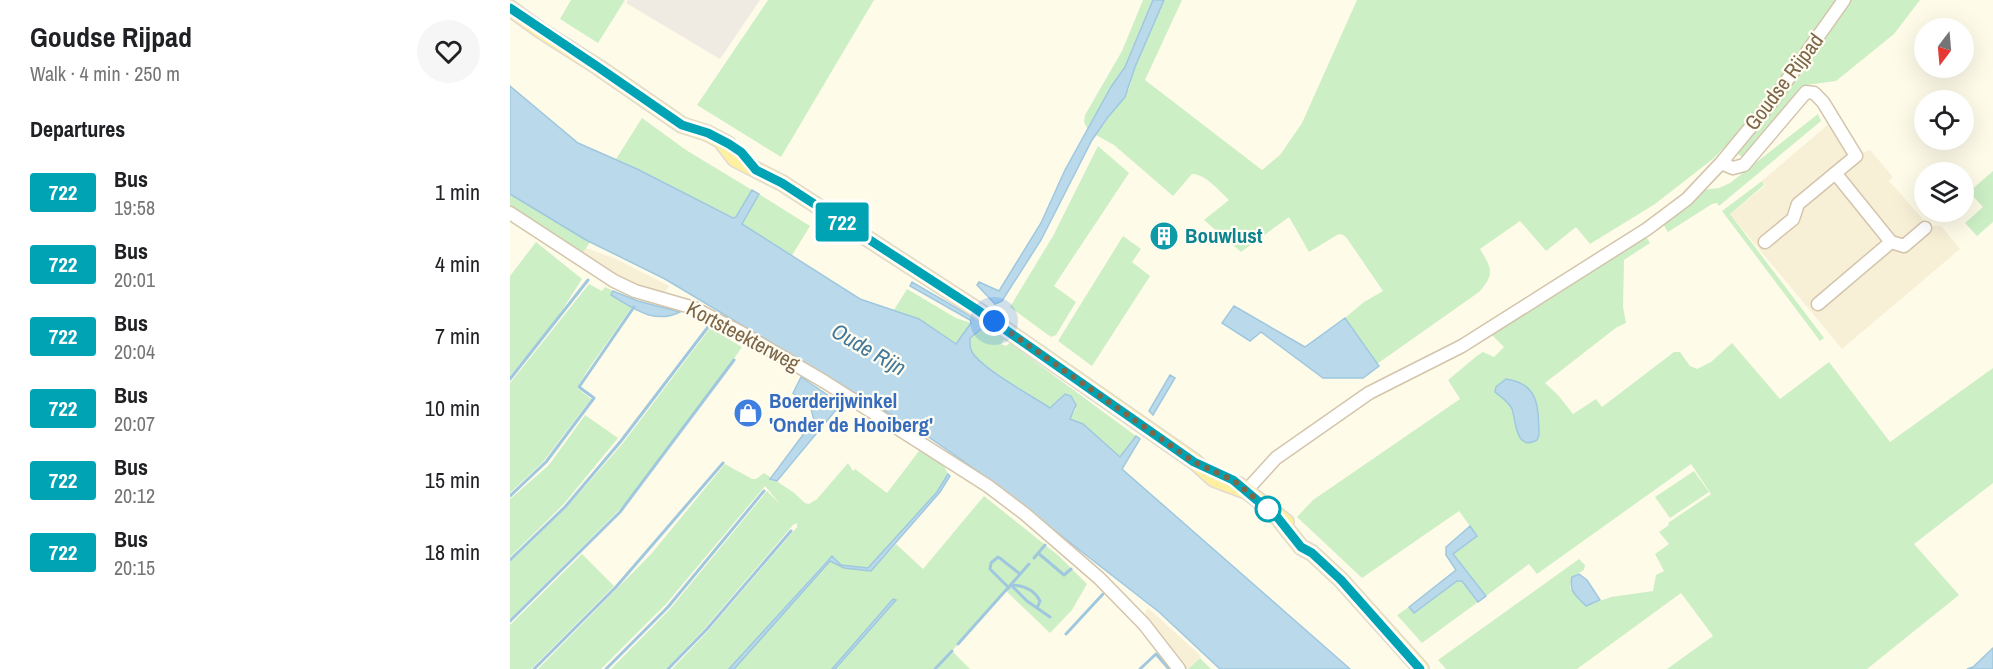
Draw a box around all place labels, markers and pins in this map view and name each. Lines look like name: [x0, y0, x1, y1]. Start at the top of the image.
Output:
building icon: Bouwlust: [1148, 220, 1180, 252]
place label: Bouwlust: [1185, 221, 1263, 250]
place label: Boerderijwinkel 'Onder de Hooiberg': [769, 386, 933, 439]
shop icon: Boerderijwinkel 'Onder de Hooiberg': [732, 397, 764, 429]
unlabelled marker: [1255, 496, 1281, 522]

